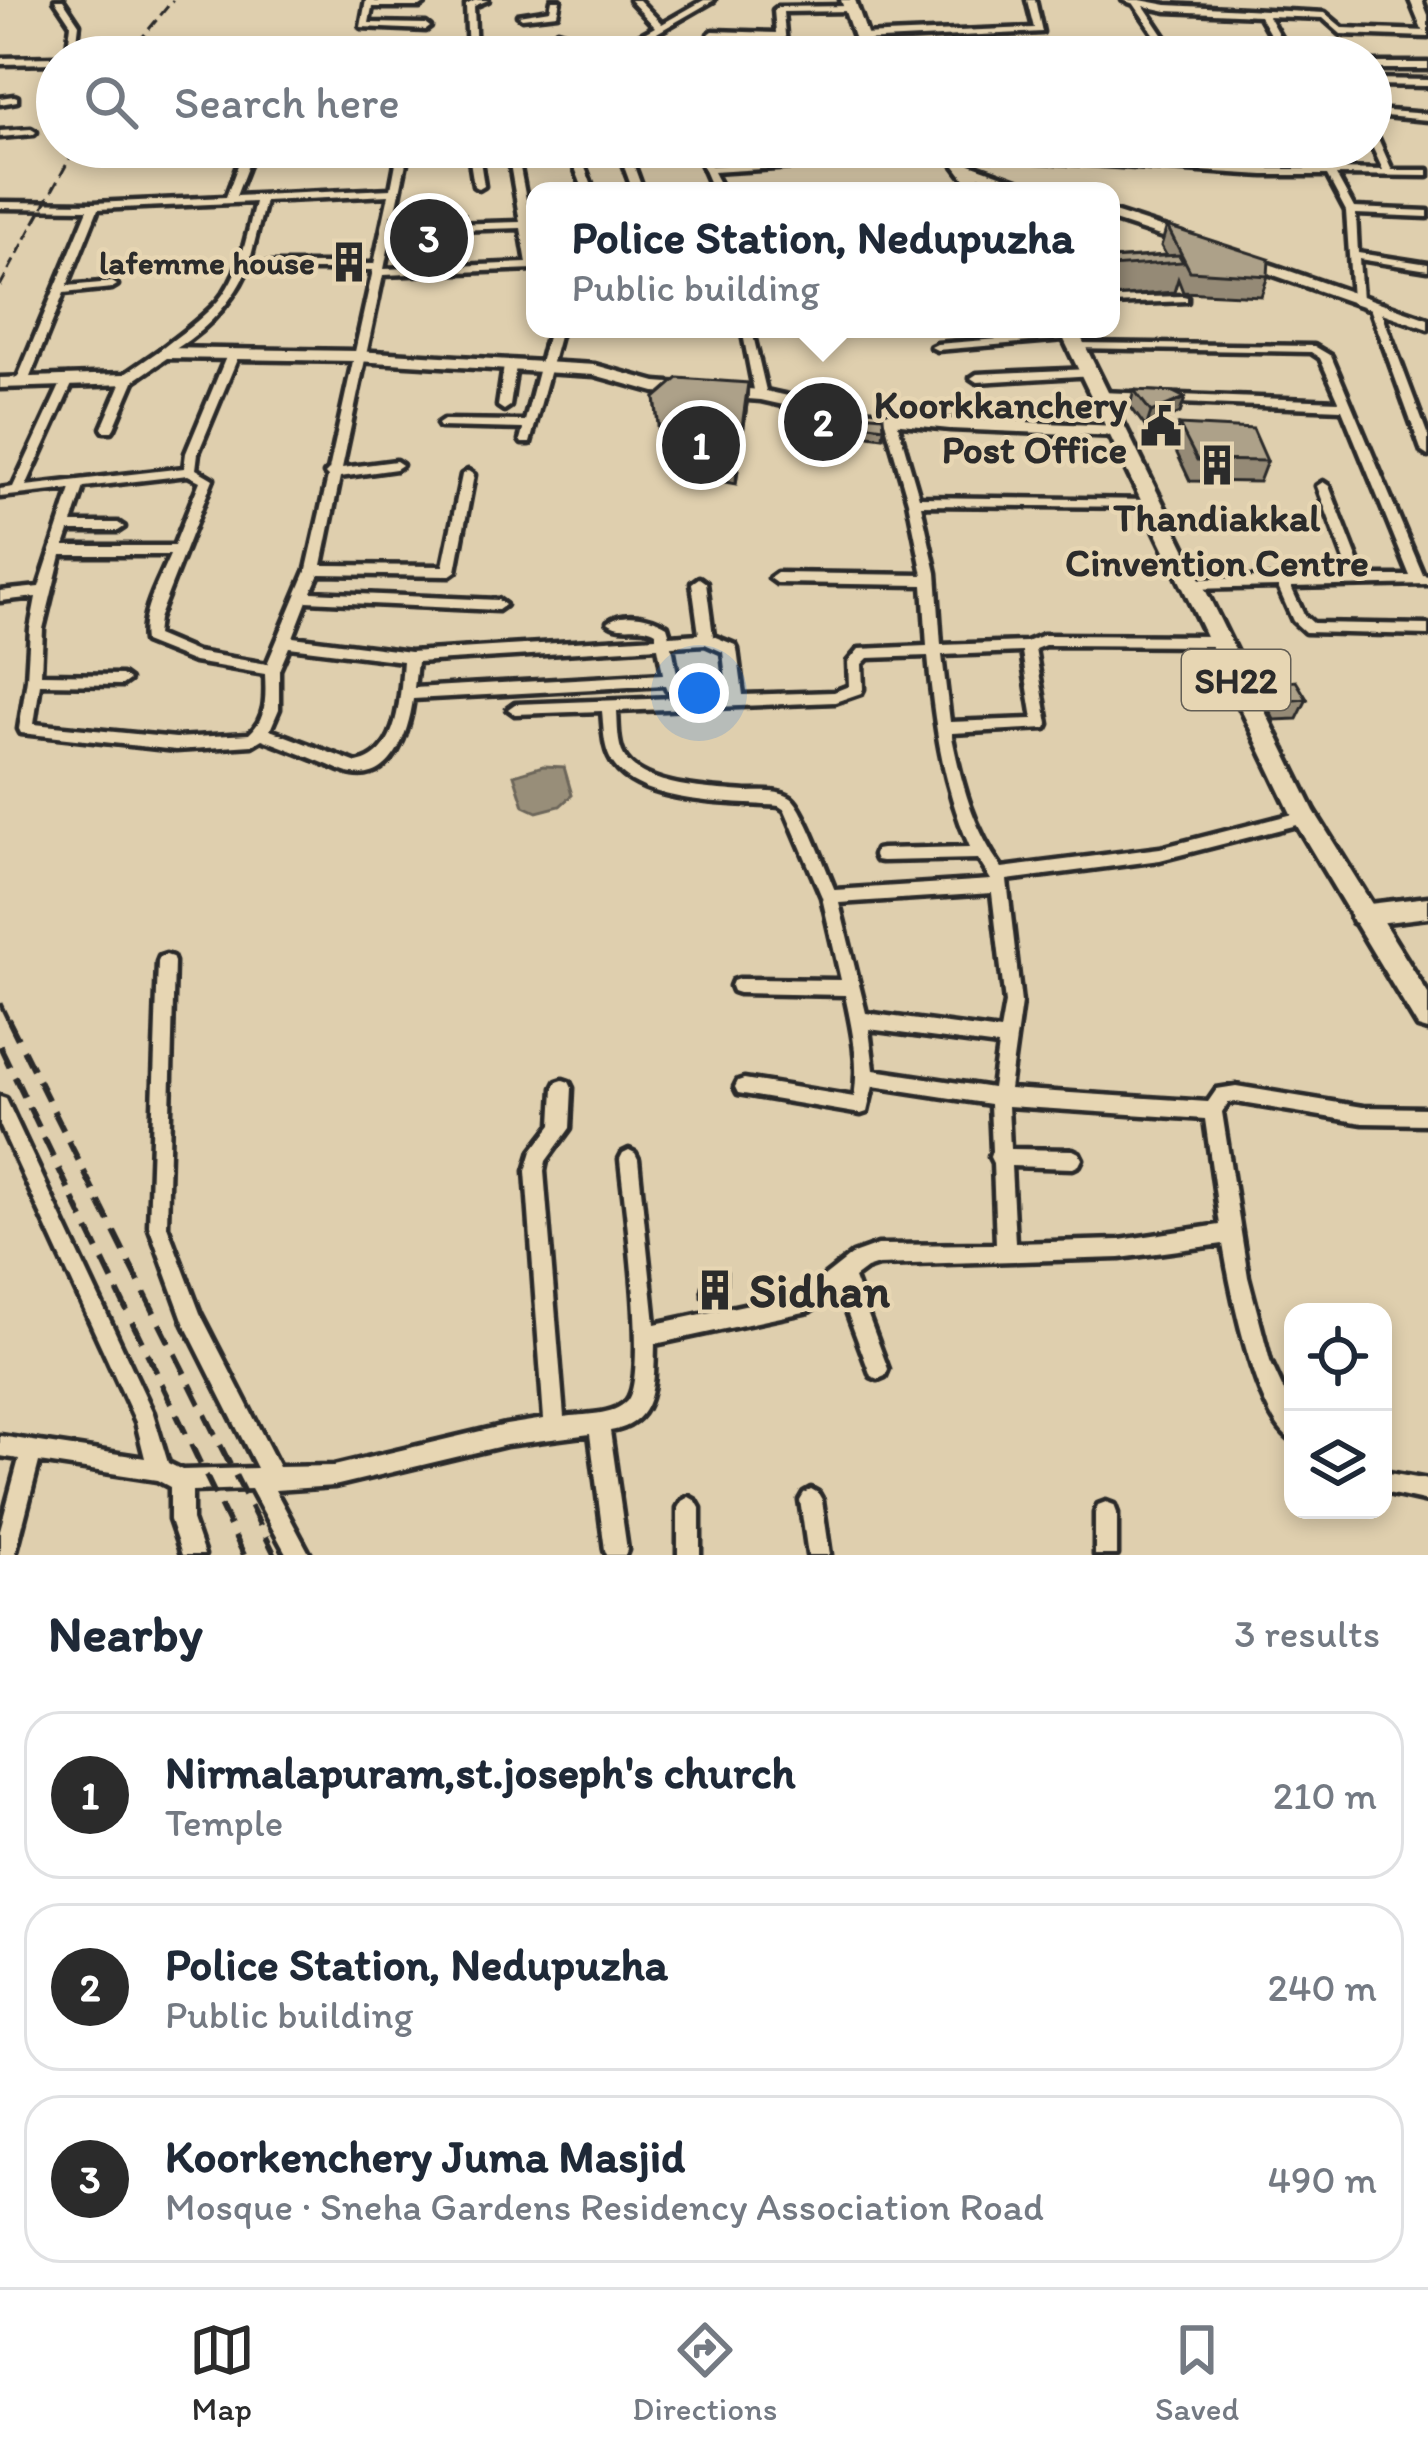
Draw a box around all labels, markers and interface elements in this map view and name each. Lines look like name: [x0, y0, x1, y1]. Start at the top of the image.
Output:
search box: [36, 36, 1392, 168]
icon: search: [78, 69, 144, 135]
text: Search here: [174, 75, 400, 129]
popup: [526, 182, 1120, 338]
pin: 3: [390, 193, 468, 283]
text: Police Station, Nedupuzha: [571, 210, 1075, 264]
building icon: lafemme house: [326, 239, 372, 285]
place label: lafemme house: [99, 243, 315, 282]
text: Public building: [571, 264, 820, 311]
pin: 2: [784, 377, 862, 467]
place label: Koorkkanchery Post Office: [874, 381, 1128, 473]
pin: 1: [662, 400, 740, 490]
public building icon: Koorkkanchery Post Office: [1138, 403, 1184, 449]
building icon: Thandiakkal Cinvention Centre: [1194, 442, 1240, 488]
place label: Thandiakkal Cinvention Centre: [1065, 494, 1369, 586]
road number: SH22: [1182, 650, 1290, 710]
your location: [669, 663, 729, 723]
place label: Sidhan: [749, 1261, 891, 1319]
building icon: Sidhan: [692, 1267, 738, 1313]
map controls: [1284, 1303, 1392, 1519]
button: locate: [1284, 1303, 1392, 1411]
button: layers: [1284, 1411, 1392, 1519]
text: Nearby: [48, 1603, 203, 1664]
text: 3 results: [1234, 1610, 1380, 1657]
text: Nirmalapuram,st.joseph's church: [165, 1745, 795, 1799]
text: 1: [81, 1772, 99, 1819]
text: 210 m: [1273, 1772, 1377, 1819]
text: Temple: [165, 1799, 283, 1846]
text: Police Station, Nedupuzha: [165, 1937, 668, 1991]
text: 2: [80, 1964, 100, 2011]
text: 240 m: [1267, 1964, 1377, 2011]
text: Public building: [165, 1991, 413, 2038]
text: Koorkenchery Juma Masjid: [165, 2129, 685, 2183]
text: 3: [79, 2156, 101, 2203]
text: 490 m: [1268, 2156, 1377, 2203]
text: Mosque · Sneha Gardens Residency Association Road: [165, 2183, 1044, 2230]
tab: Map: [189, 2317, 255, 2428]
tab: Directions: [632, 2317, 777, 2428]
tab: Saved: [1155, 2317, 1239, 2428]

